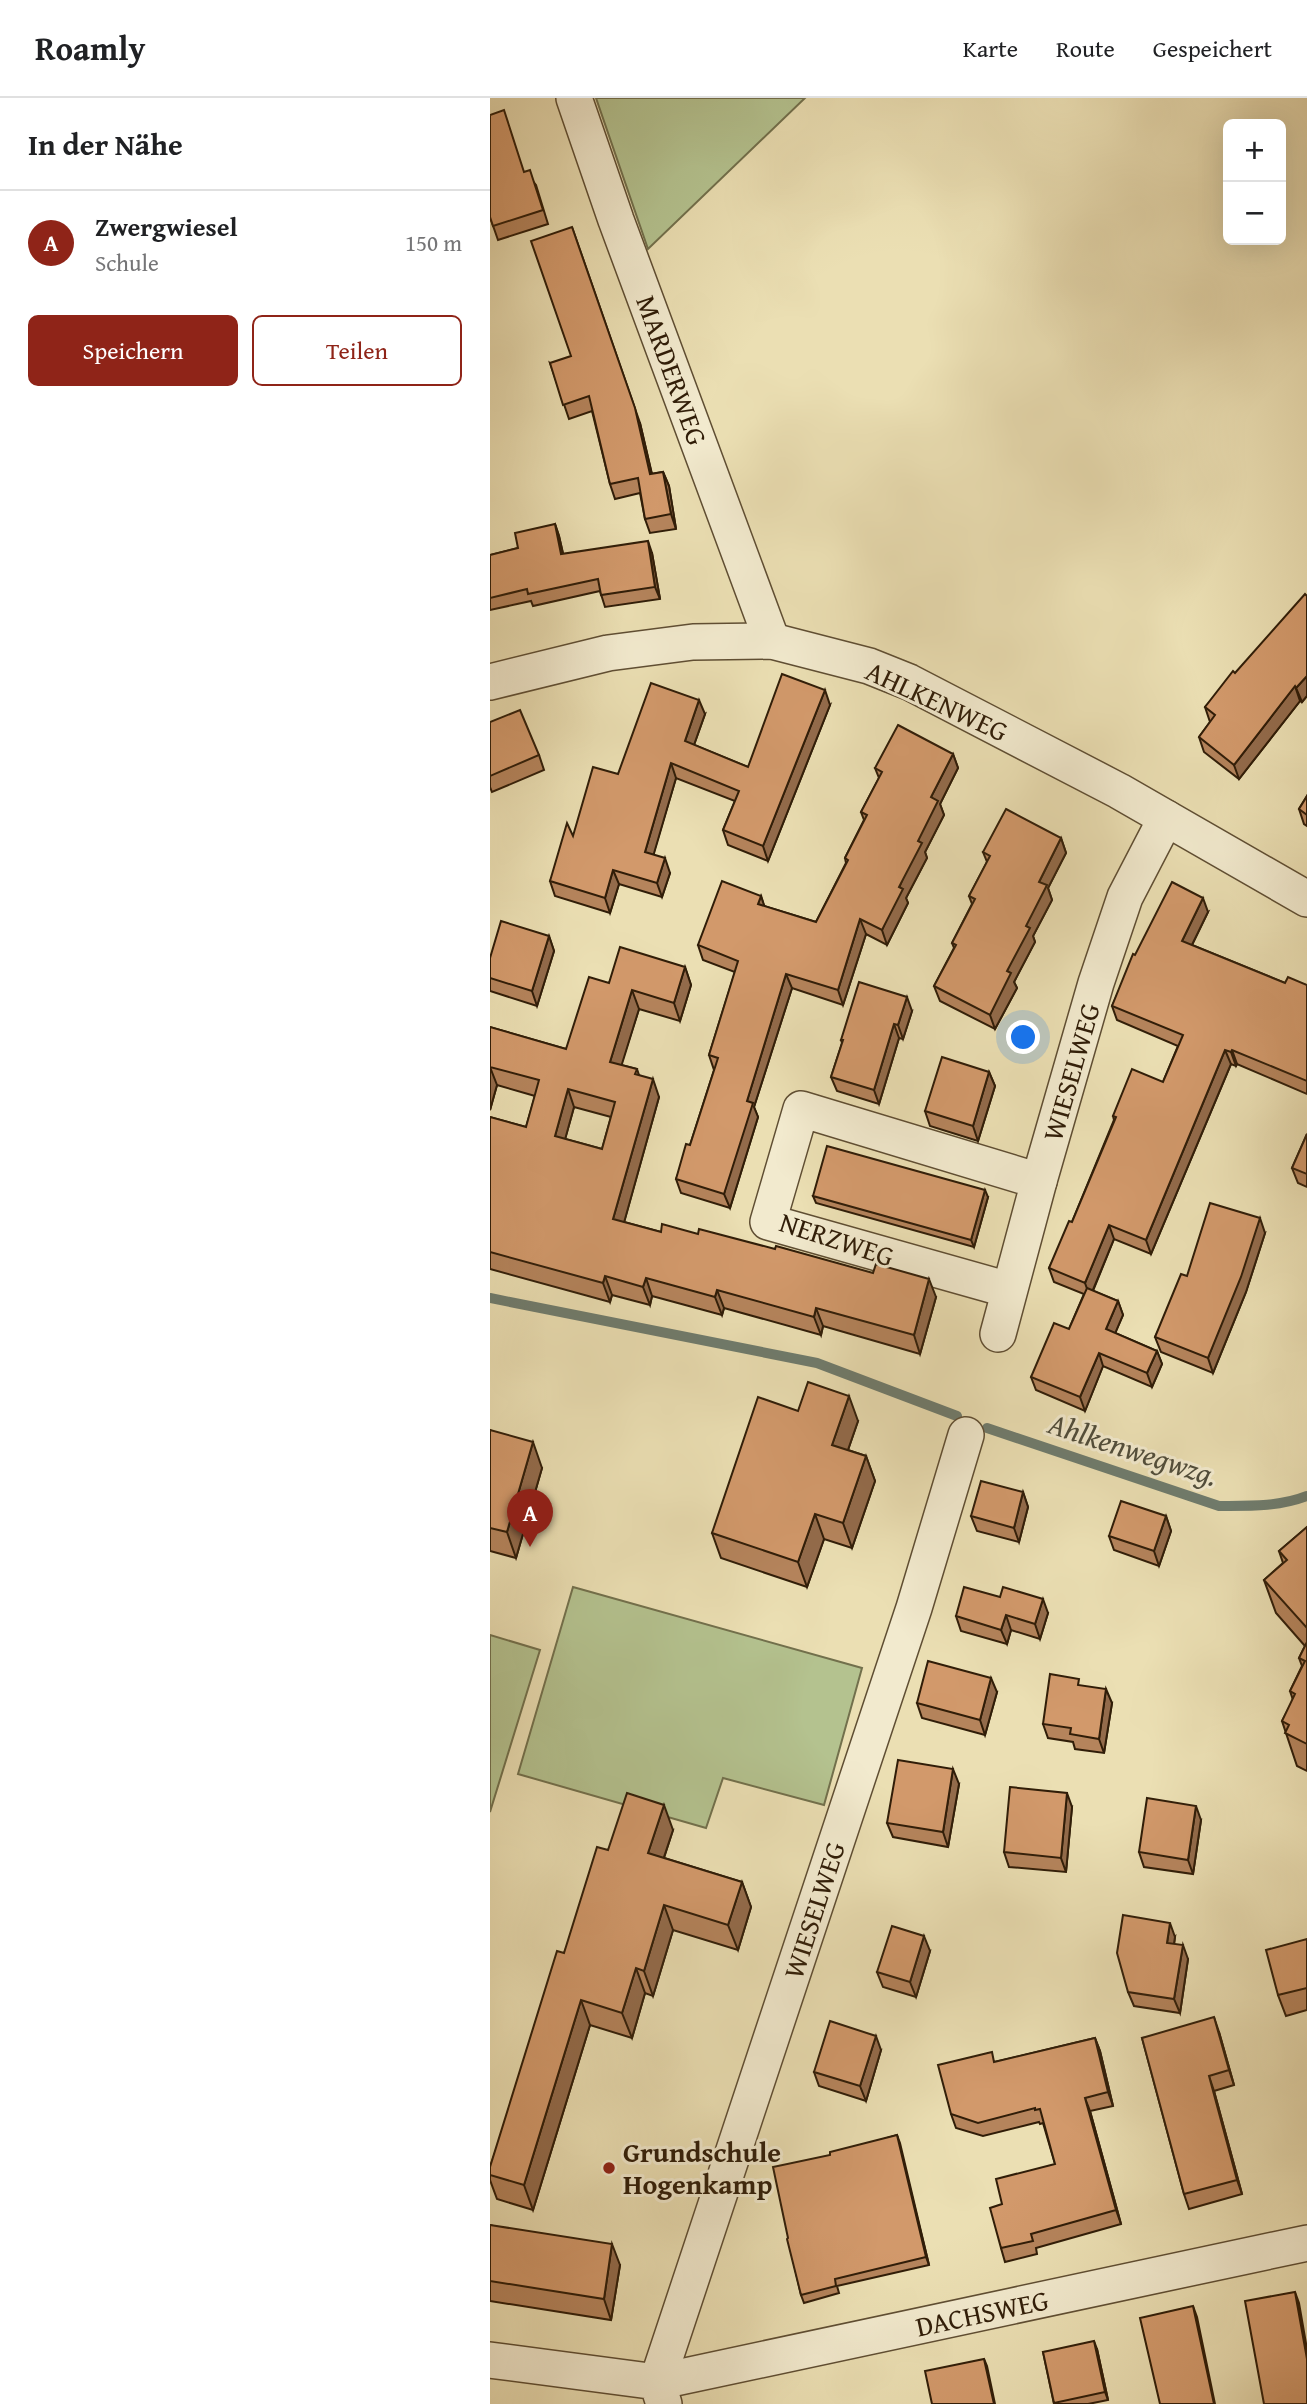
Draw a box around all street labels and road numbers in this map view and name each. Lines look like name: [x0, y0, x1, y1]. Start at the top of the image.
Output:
street label: MARDERWEG: [626, 289, 719, 451]
street label: AHLKENWEG: [859, 650, 1015, 751]
street label: WIESELWEG: [1031, 998, 1110, 1146]
street label: NERZWEG: [775, 1201, 900, 1276]
street label: WIESELWEG: [772, 1836, 855, 1984]
street label: DACHSWEG: [912, 2278, 1052, 2347]

